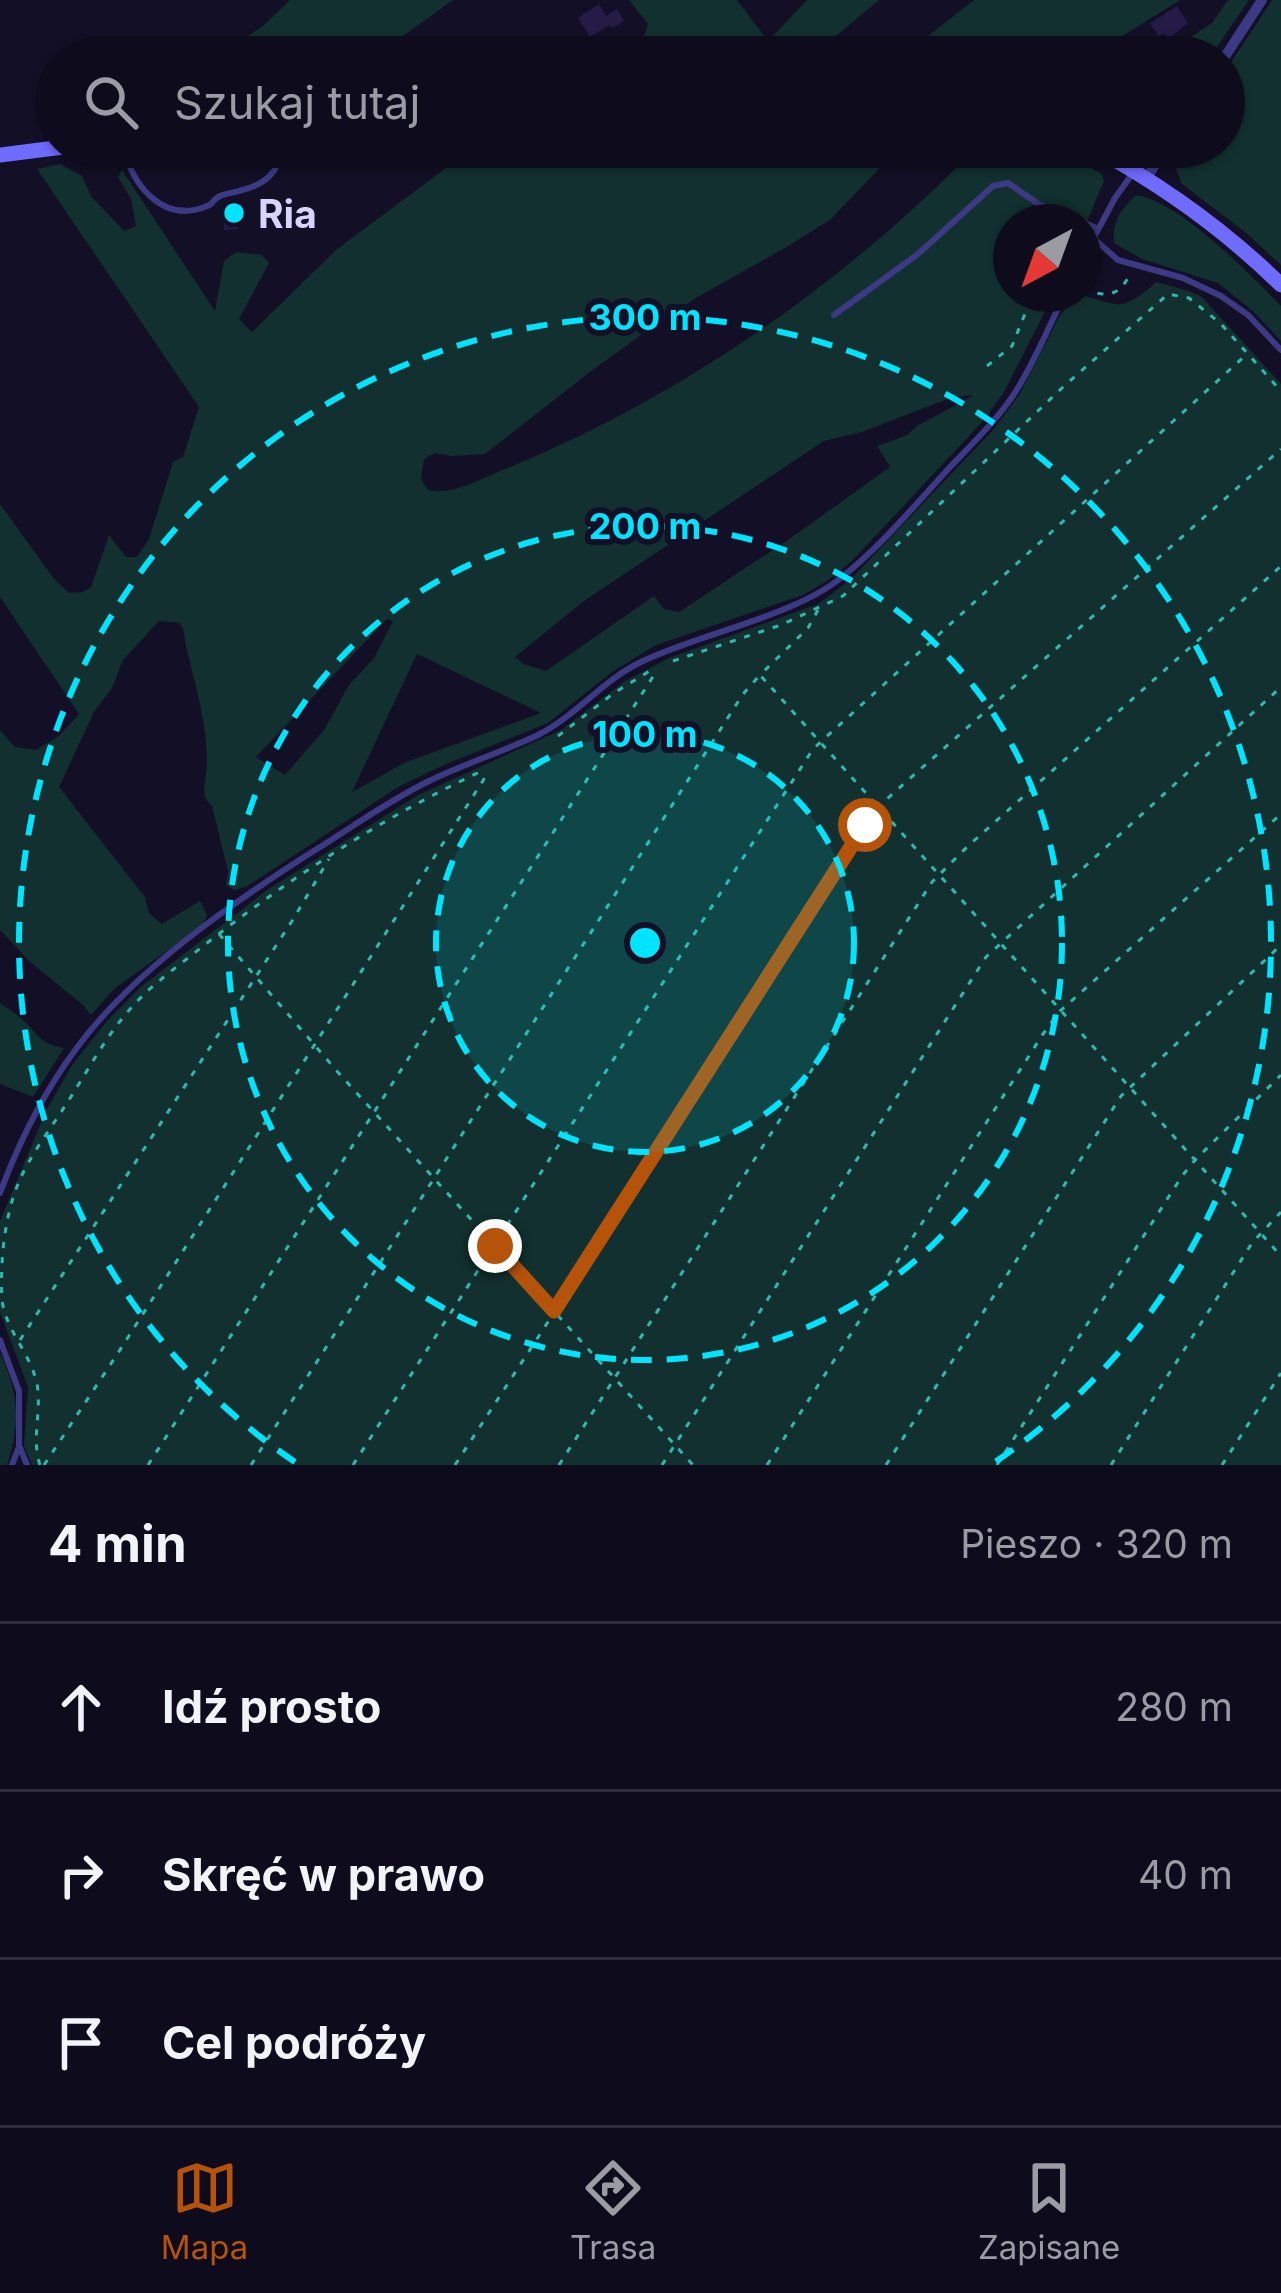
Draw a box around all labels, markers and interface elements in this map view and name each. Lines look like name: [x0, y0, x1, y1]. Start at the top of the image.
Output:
search box: [36, 36, 1245, 168]
icon: search: [78, 69, 144, 135]
text: Szukaj tutaj: [174, 75, 420, 130]
place label: Ria: [258, 190, 317, 237]
marker: Ria: [221, 200, 247, 226]
north arrow: [993, 204, 1101, 312]
text: 300 m: [588, 295, 702, 339]
text: 200 m: [589, 504, 701, 548]
text: 100 m: [592, 712, 698, 756]
route start: [838, 798, 892, 852]
centre of rings: [624, 922, 666, 964]
route end: [468, 1219, 522, 1273]
text: 4 min: [48, 1513, 187, 1574]
text: Pieszo · 320 m: [960, 1520, 1233, 1567]
icon: ahead: [48, 1674, 114, 1740]
text: Idź prosto: [162, 1679, 381, 1734]
text: 280 m: [1115, 1683, 1233, 1730]
icon: right: [48, 1842, 114, 1908]
text: Skręć w prawo: [162, 1847, 485, 1902]
text: 40 m: [1138, 1851, 1233, 1898]
icon: arrive: [48, 2010, 114, 2076]
text: Cel podróży: [162, 2015, 426, 2070]
tab: Mapa: [161, 2155, 248, 2267]
tab: Trasa: [570, 2155, 656, 2267]
tab: Zapisane: [978, 2155, 1120, 2267]

